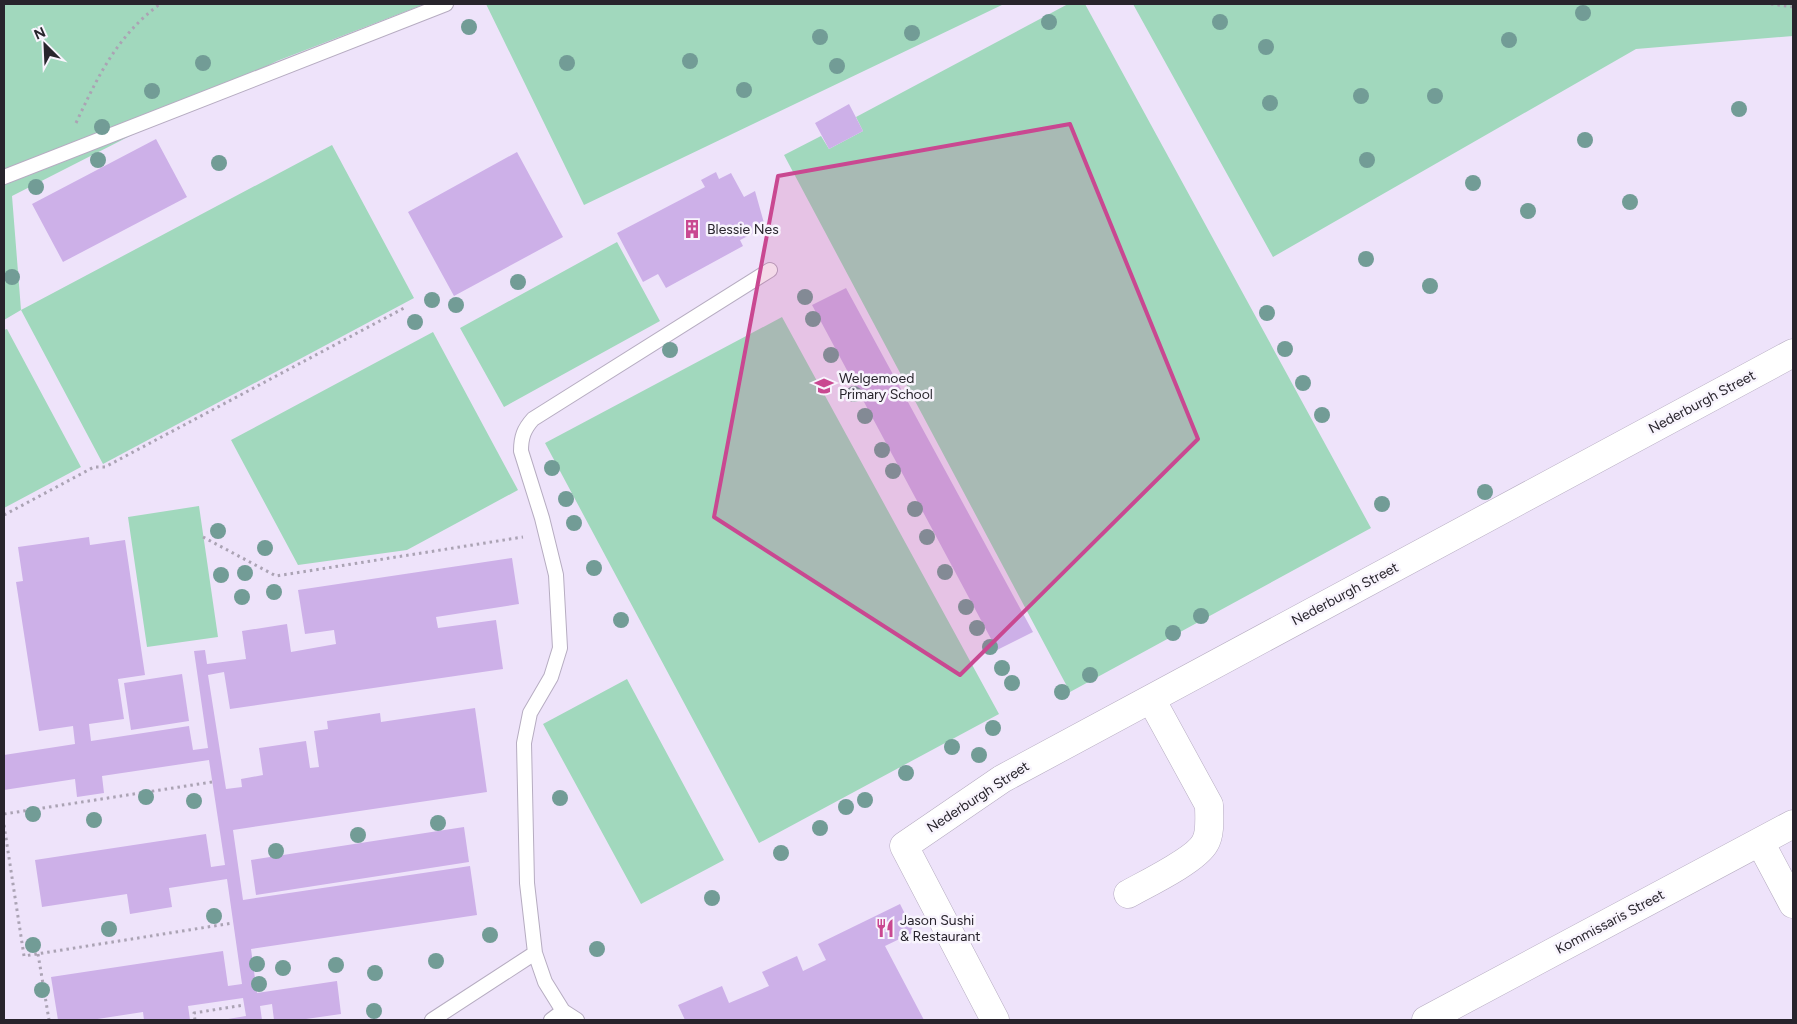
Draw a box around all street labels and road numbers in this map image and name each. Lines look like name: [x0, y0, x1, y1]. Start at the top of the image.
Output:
street label: Nederburgh Street: [1646, 367, 1758, 437]
street label: Nederburgh Street: [1289, 559, 1401, 629]
street label: Nederburgh Street: [924, 758, 1032, 836]
street label: Kommissaris Street: [1553, 886, 1667, 958]

